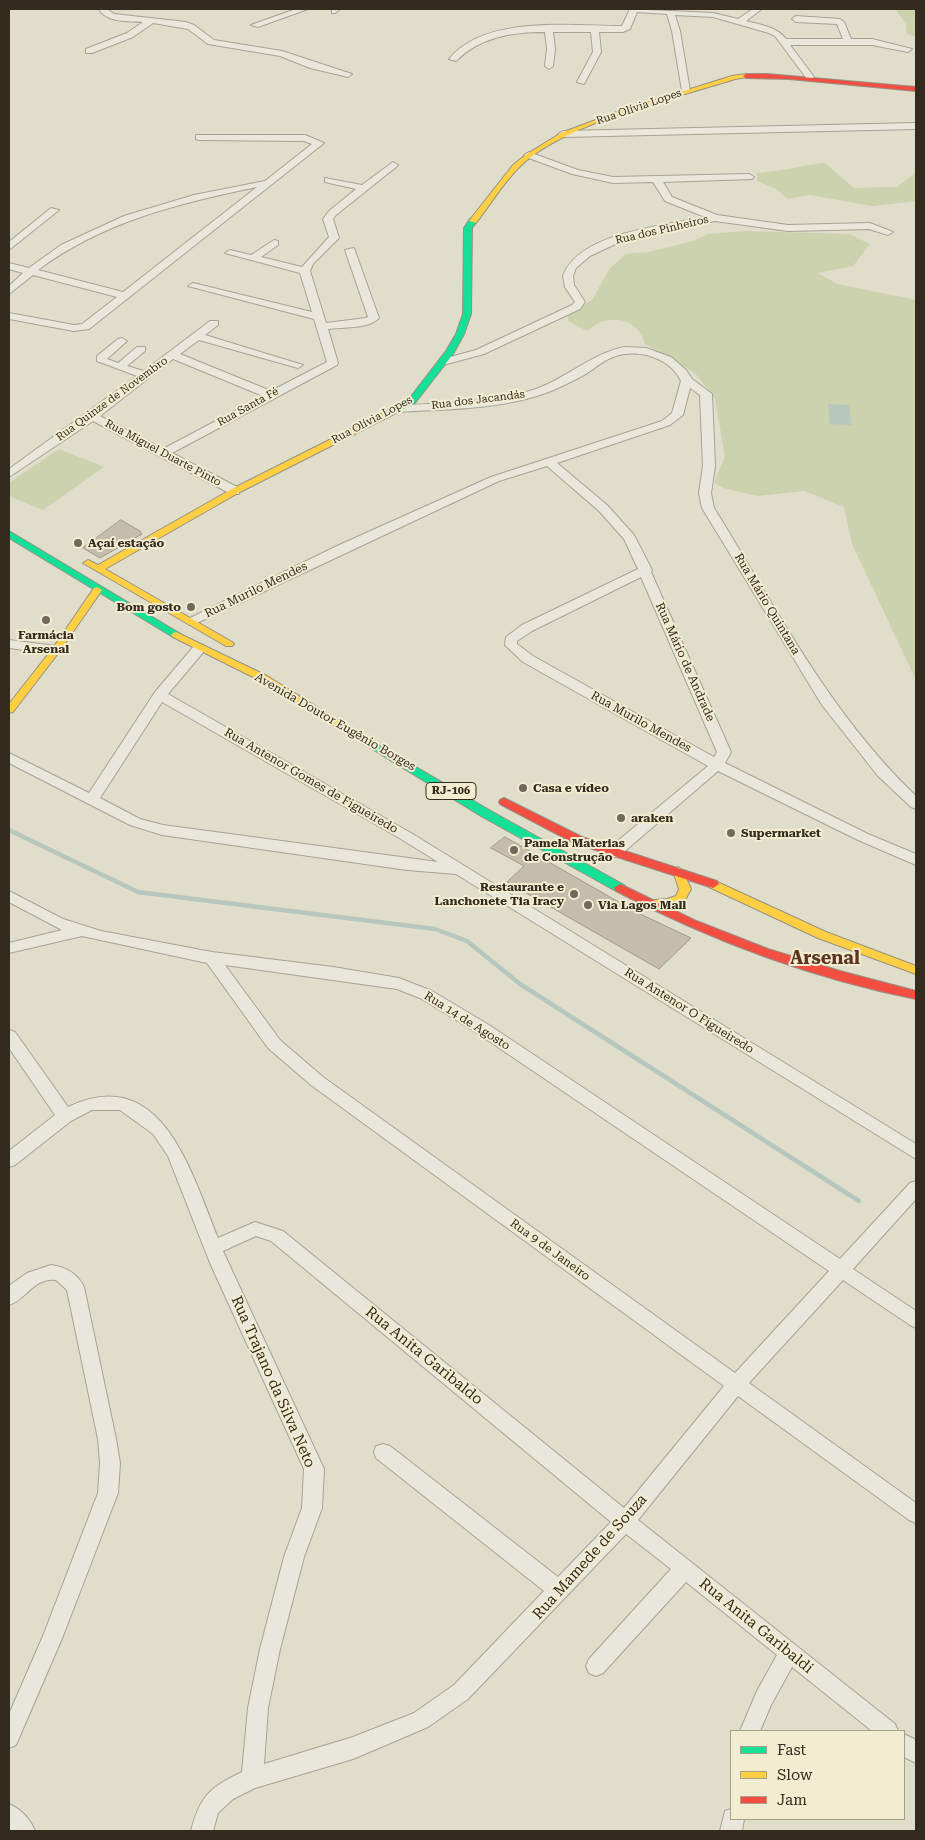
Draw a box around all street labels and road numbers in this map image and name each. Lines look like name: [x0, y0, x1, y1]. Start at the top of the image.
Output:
street label: Rua Olívia Lopes: [595, 86, 683, 128]
street label: Rua dos Pinheiros: [614, 213, 710, 247]
street label: Rua Quinze de Novembro: [54, 354, 170, 444]
street label: Rua Santa Fé: [215, 385, 281, 429]
street label: Rua dos Jacandás: [431, 388, 525, 412]
street label: Rua Olívia Lopes: [329, 393, 415, 447]
street label: Rua Miguel Duarte Pinto: [103, 417, 223, 489]
street label: Rua Mário Quintana: [731, 551, 803, 657]
street label: Rua Murilo Mendes: [202, 559, 310, 621]
street label: Rua Mário de Andrade: [652, 600, 718, 724]
street label: Avenida Doutor Eugênio Borges: [252, 670, 418, 774]
street label: Rua Murilo Mendes: [588, 688, 694, 756]
street label: Rua Antenor Gomes de Figueiredo: [222, 725, 400, 837]
road number: RJ-106: [426, 782, 476, 799]
street label: Rua Antenor O Figueiredo: [622, 965, 756, 1057]
street label: Rua 14 de Agosto: [421, 989, 513, 1053]
street label: Rua 9 de Janeiro: [507, 1216, 593, 1284]
street label: Rua Trajano da Silva Neto: [227, 1293, 319, 1471]
street label: Rua Anita Garibaldo: [362, 1303, 486, 1409]
street label: Rua Mamede de Souza: [529, 1491, 651, 1623]
street label: Rua Anita Garibaldi: [695, 1574, 817, 1678]

